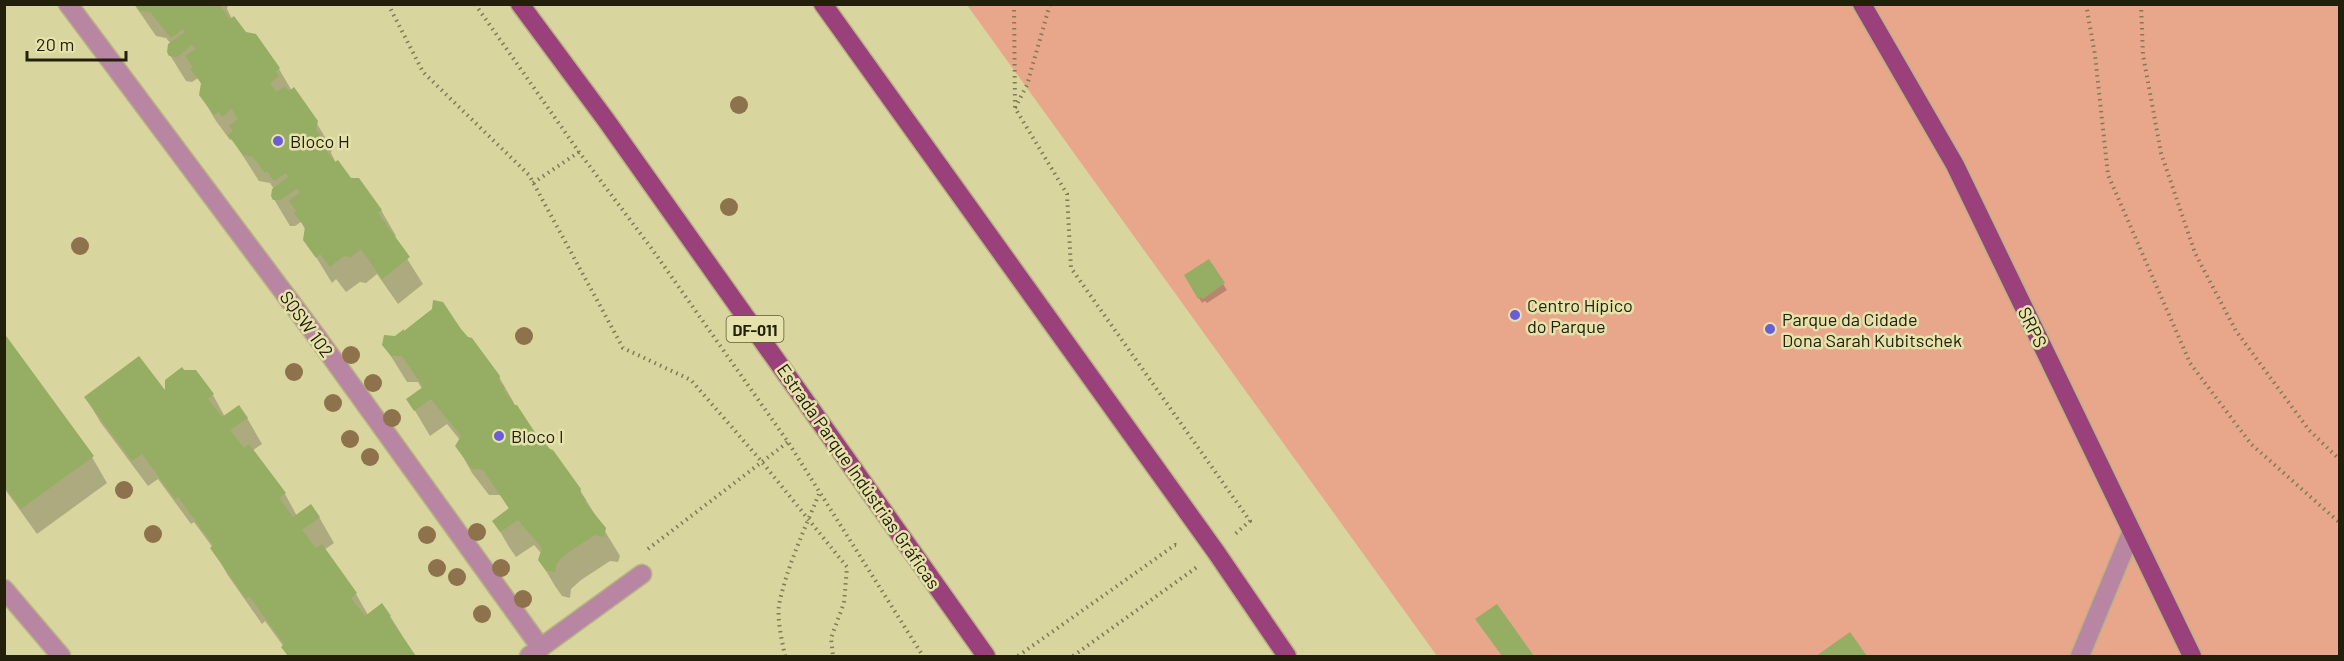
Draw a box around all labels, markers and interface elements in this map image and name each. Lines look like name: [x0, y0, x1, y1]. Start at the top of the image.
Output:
scale bar: [27, 24, 126, 62]
text: 20 m: [36, 33, 74, 55]
place label: Bloco H: [290, 130, 350, 152]
marker: Bloco H: [271, 134, 285, 148]
street label: SQSW 102: [276, 286, 338, 362]
place label: Centro Hípico do Parque: [1527, 294, 1633, 337]
street label: SRPS: [2014, 303, 2052, 351]
marker: Centro Hípico do Parque: [1508, 308, 1522, 322]
place label: Parque da Cidade Dona Sarah Kubitschek: [1782, 308, 1962, 351]
road number: DF-011: [726, 316, 783, 342]
marker: Parque da Cidade Dona Sarah Kubitschek: [1763, 322, 1777, 336]
street label: Estrada Parque Indústrias Gráficas: [773, 359, 945, 593]
place label: Bloco I: [511, 425, 564, 447]
marker: Bloco I: [492, 429, 506, 443]

